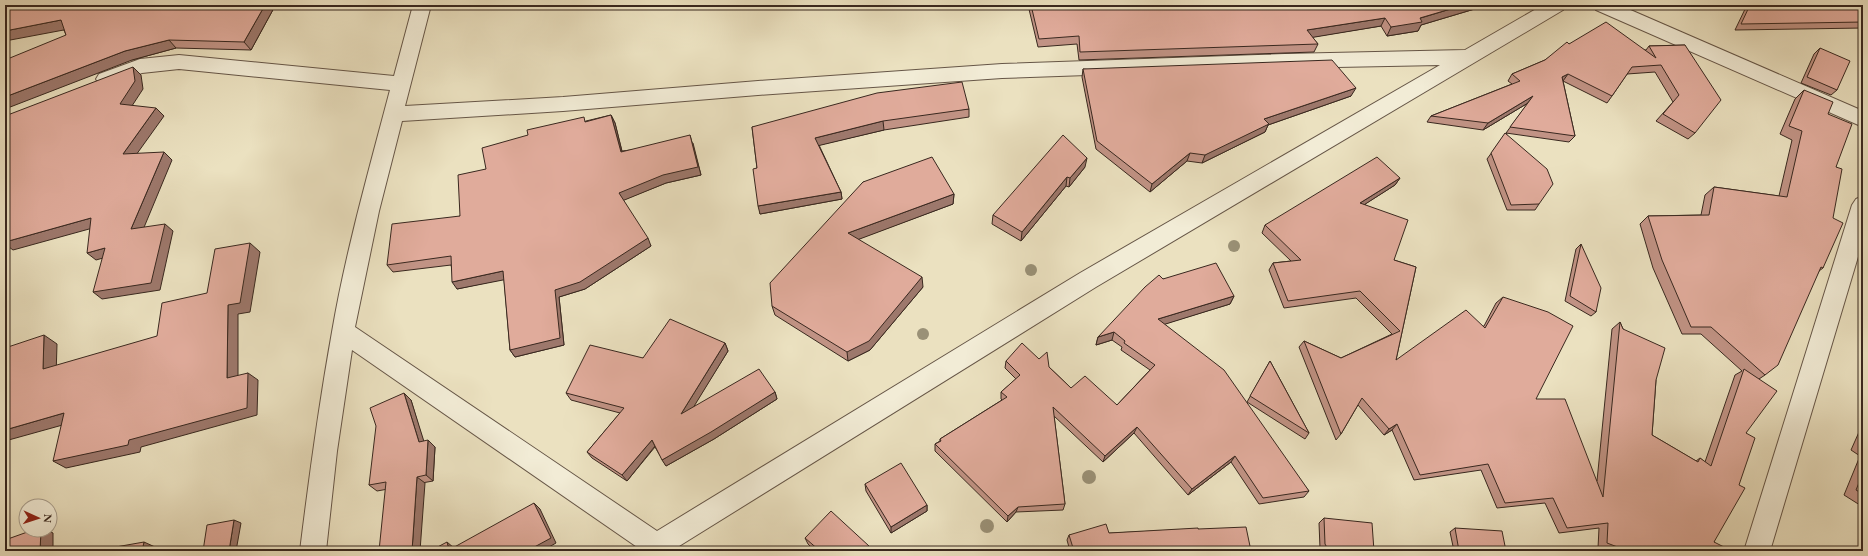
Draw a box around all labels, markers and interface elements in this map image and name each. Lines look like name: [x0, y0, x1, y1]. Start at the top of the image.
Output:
north arrow: [18, 498, 58, 538]
text: N: [41, 514, 55, 523]

